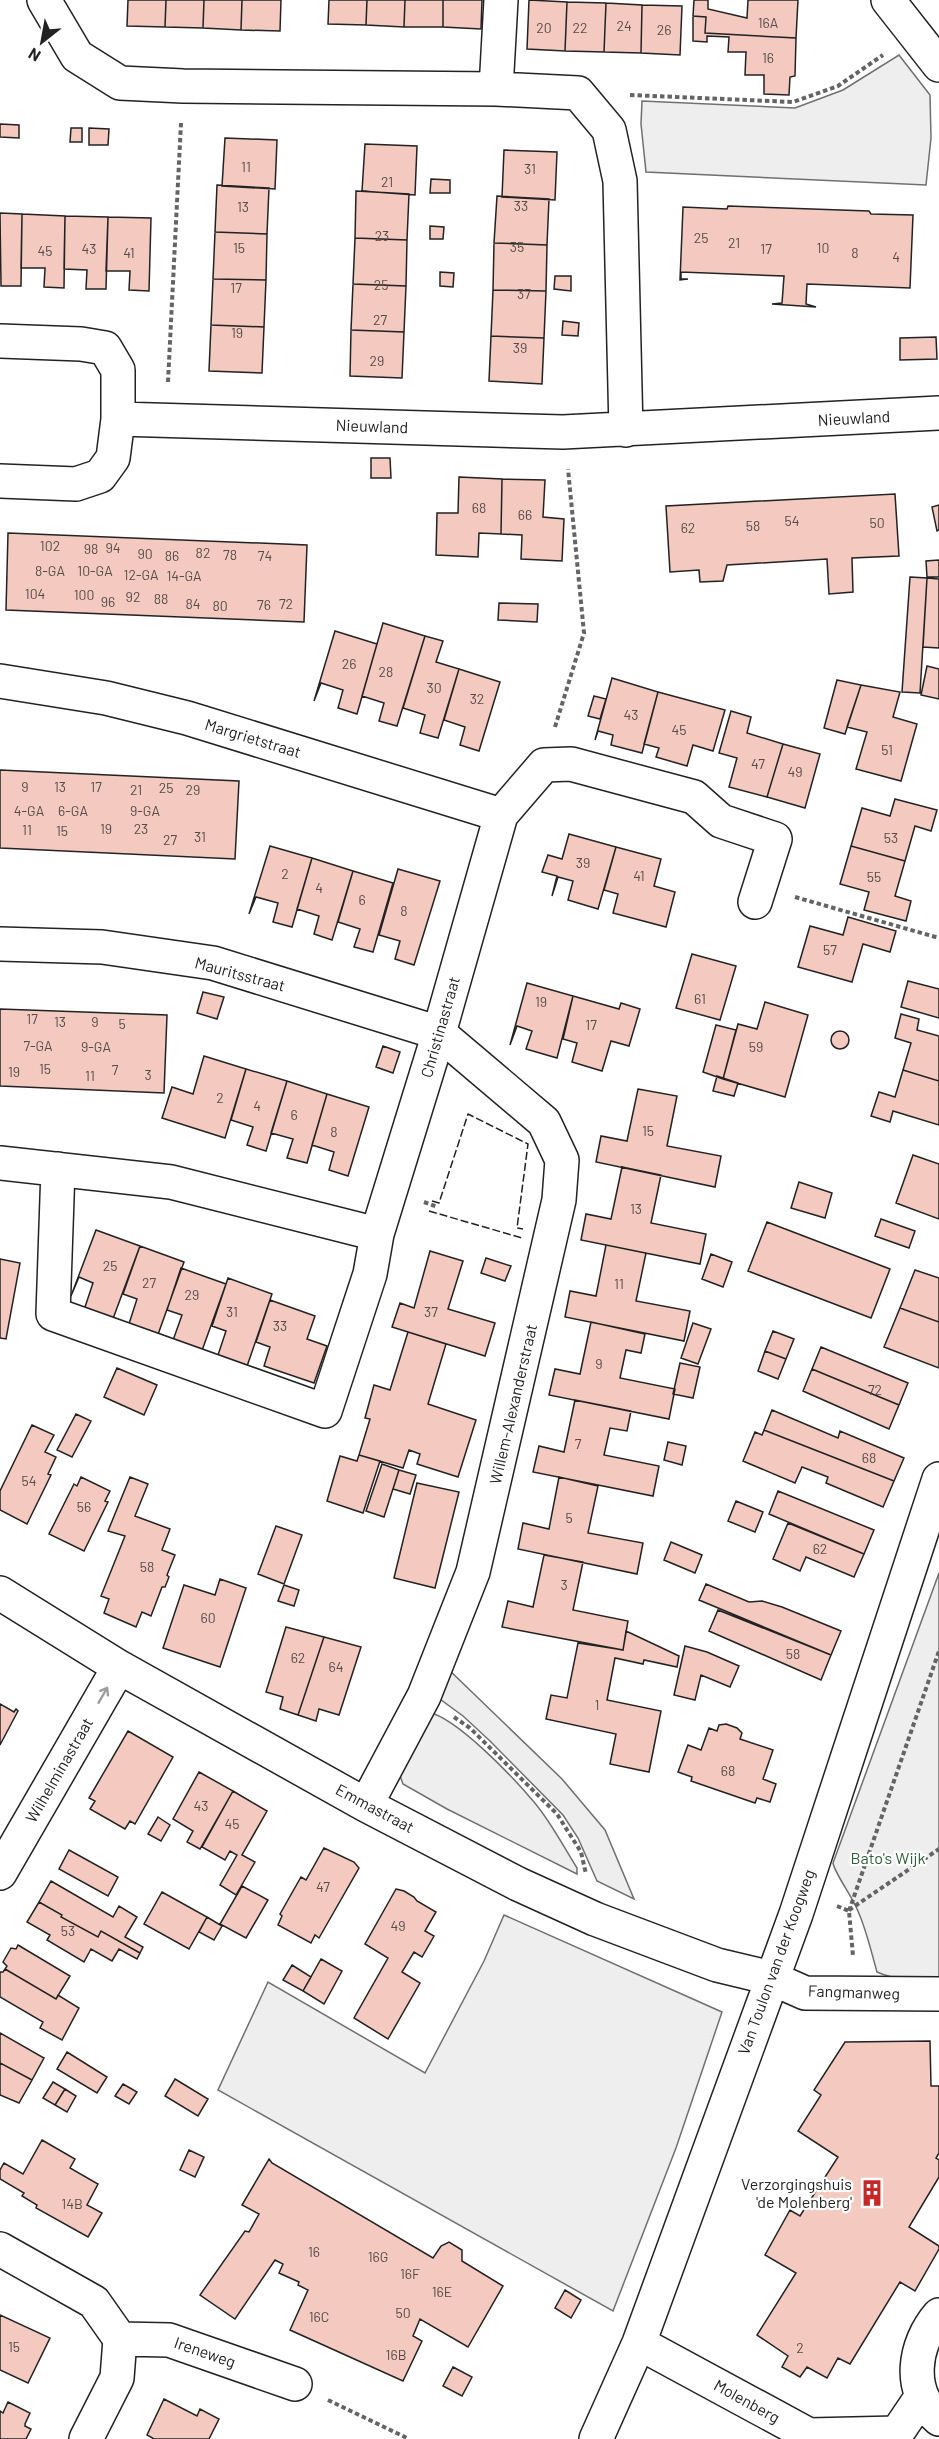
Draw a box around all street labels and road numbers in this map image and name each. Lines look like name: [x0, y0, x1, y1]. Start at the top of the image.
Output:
street label: Nieuwland: [817, 406, 891, 429]
street label: Nieuwland: [335, 415, 409, 436]
street label: Margrietstraat: [203, 714, 303, 761]
street label: Mauritsstraat: [193, 952, 287, 995]
street label: Christinastraat: [416, 974, 463, 1079]
street label: Willem-Alexanderstraat: [485, 1322, 540, 1486]
street label: Wilhelminastraat: [21, 1714, 96, 1826]
street label: Emmastraat: [333, 1779, 418, 1836]
street label: Van Toulon van der Koogweg: [733, 1867, 818, 2057]
street label: Fangmanweg: [808, 1980, 900, 2003]
street label: Ireneweg: [172, 2332, 238, 2371]
street label: Molenberg: [711, 2375, 783, 2426]

